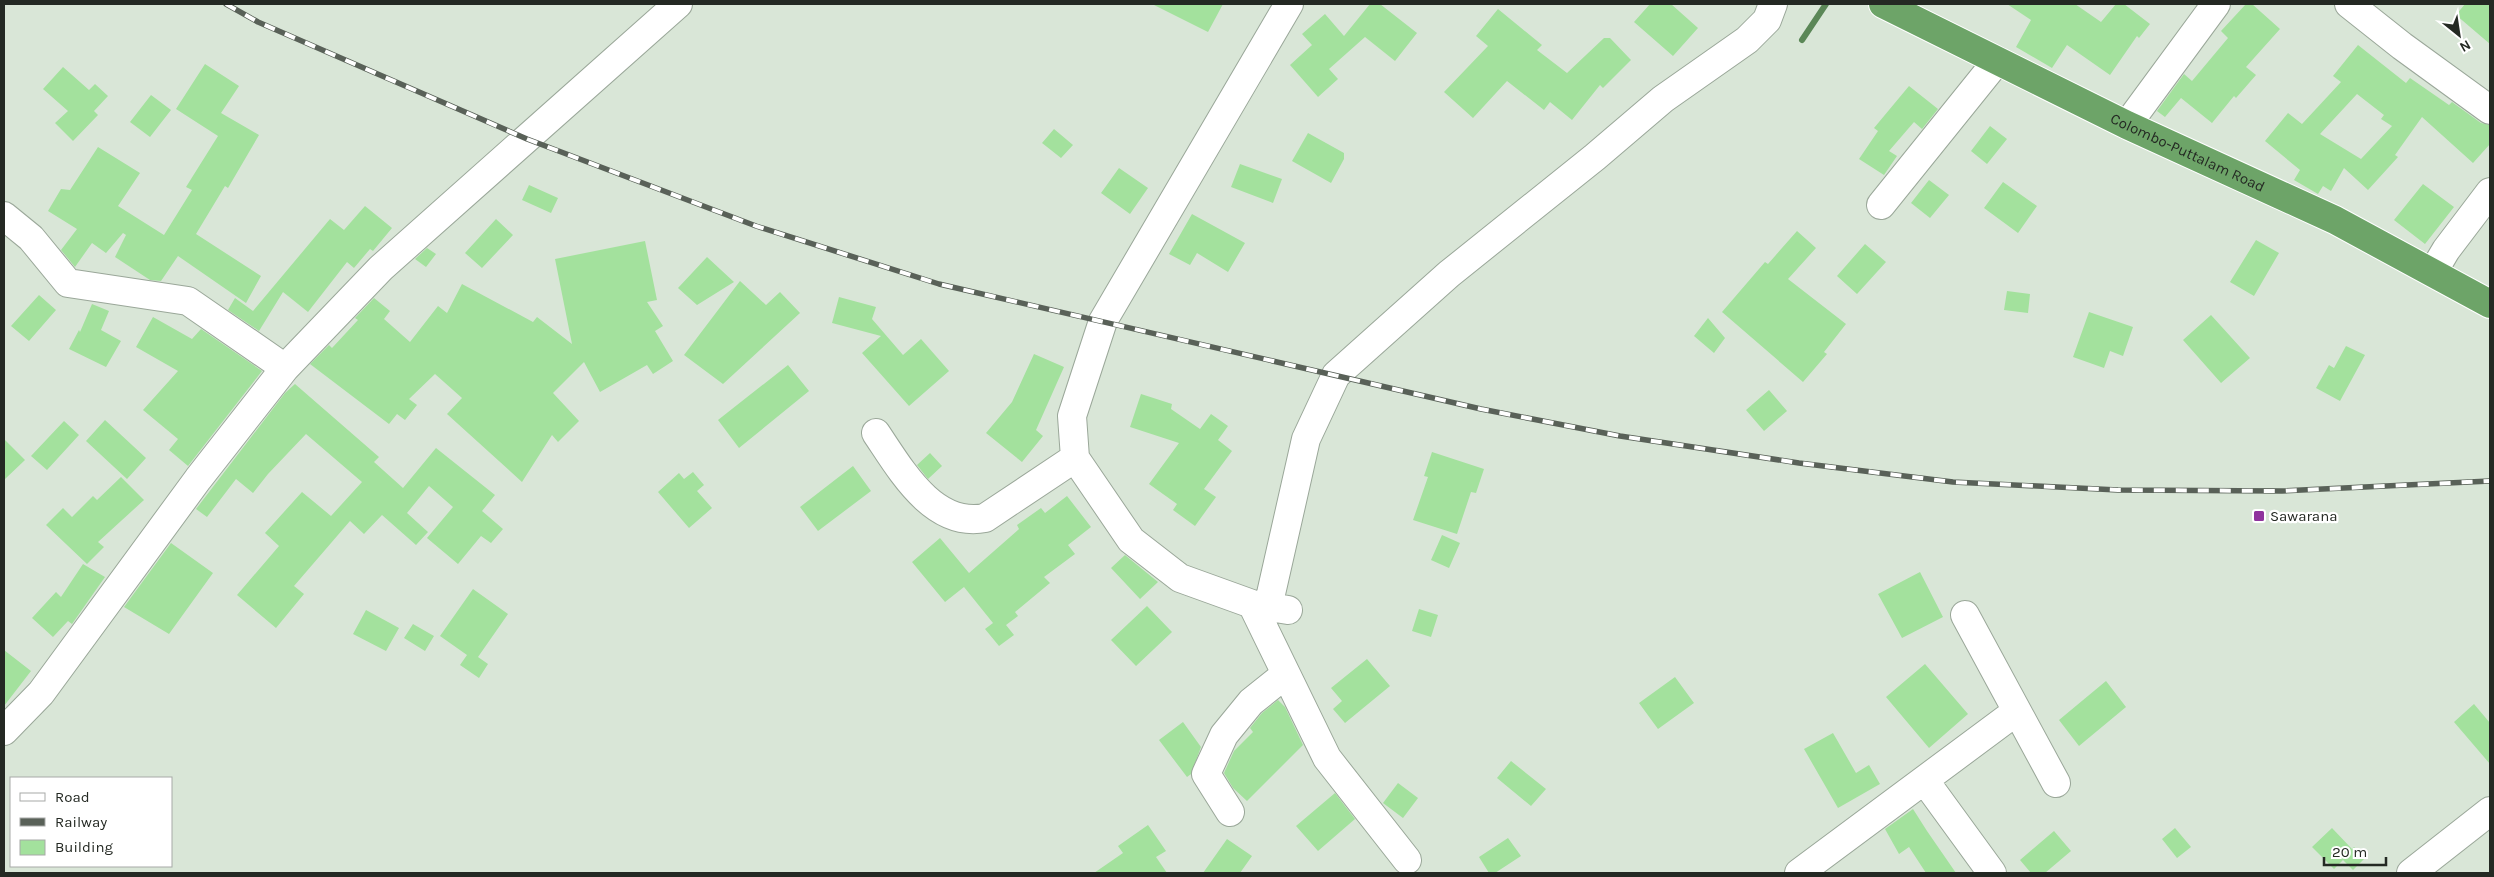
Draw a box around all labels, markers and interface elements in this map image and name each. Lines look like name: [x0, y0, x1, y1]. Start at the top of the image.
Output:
north arrow: [2434, 10, 2484, 60]
text: N: [2457, 36, 2474, 56]
street label: Colombo-Puttalam Road: [2108, 109, 2268, 196]
place label: Sawarana: [2270, 507, 2337, 525]
marker: Sawarana: [2252, 509, 2266, 523]
legend: [10, 777, 172, 867]
text: Road: [55, 788, 90, 806]
text: Railway: [55, 813, 107, 831]
scale bar: [2324, 834, 2386, 866]
text: Building: [55, 838, 113, 856]
text: 20 m: [2332, 843, 2367, 861]

